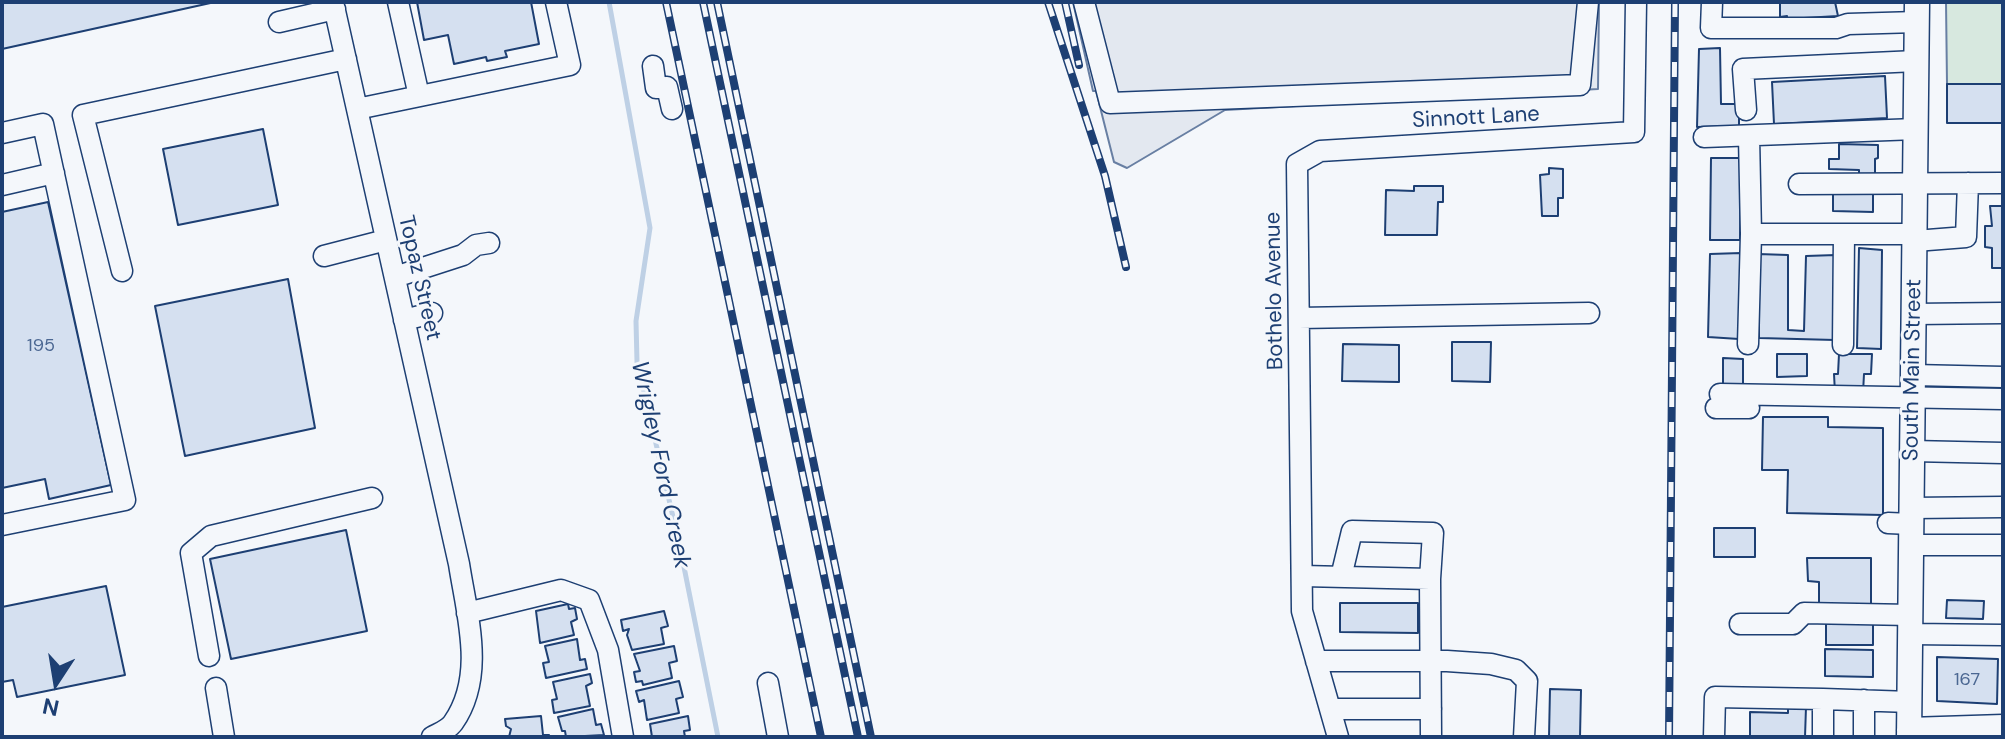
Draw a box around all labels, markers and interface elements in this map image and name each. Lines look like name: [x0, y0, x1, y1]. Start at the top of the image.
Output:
street label: Sinnott Lane: [1412, 101, 1540, 135]
street label: Bothelo Avenue: [1260, 212, 1290, 370]
street label: Topaz Street: [392, 213, 446, 343]
street label: South Main Street: [1898, 279, 1928, 461]
house number: 195: [27, 335, 55, 357]
water label: Wrigley Ford Creek: [624, 359, 696, 571]
north arrow: [16, 643, 96, 723]
house number: 167: [1954, 669, 1980, 691]
text: N: [40, 691, 62, 723]

